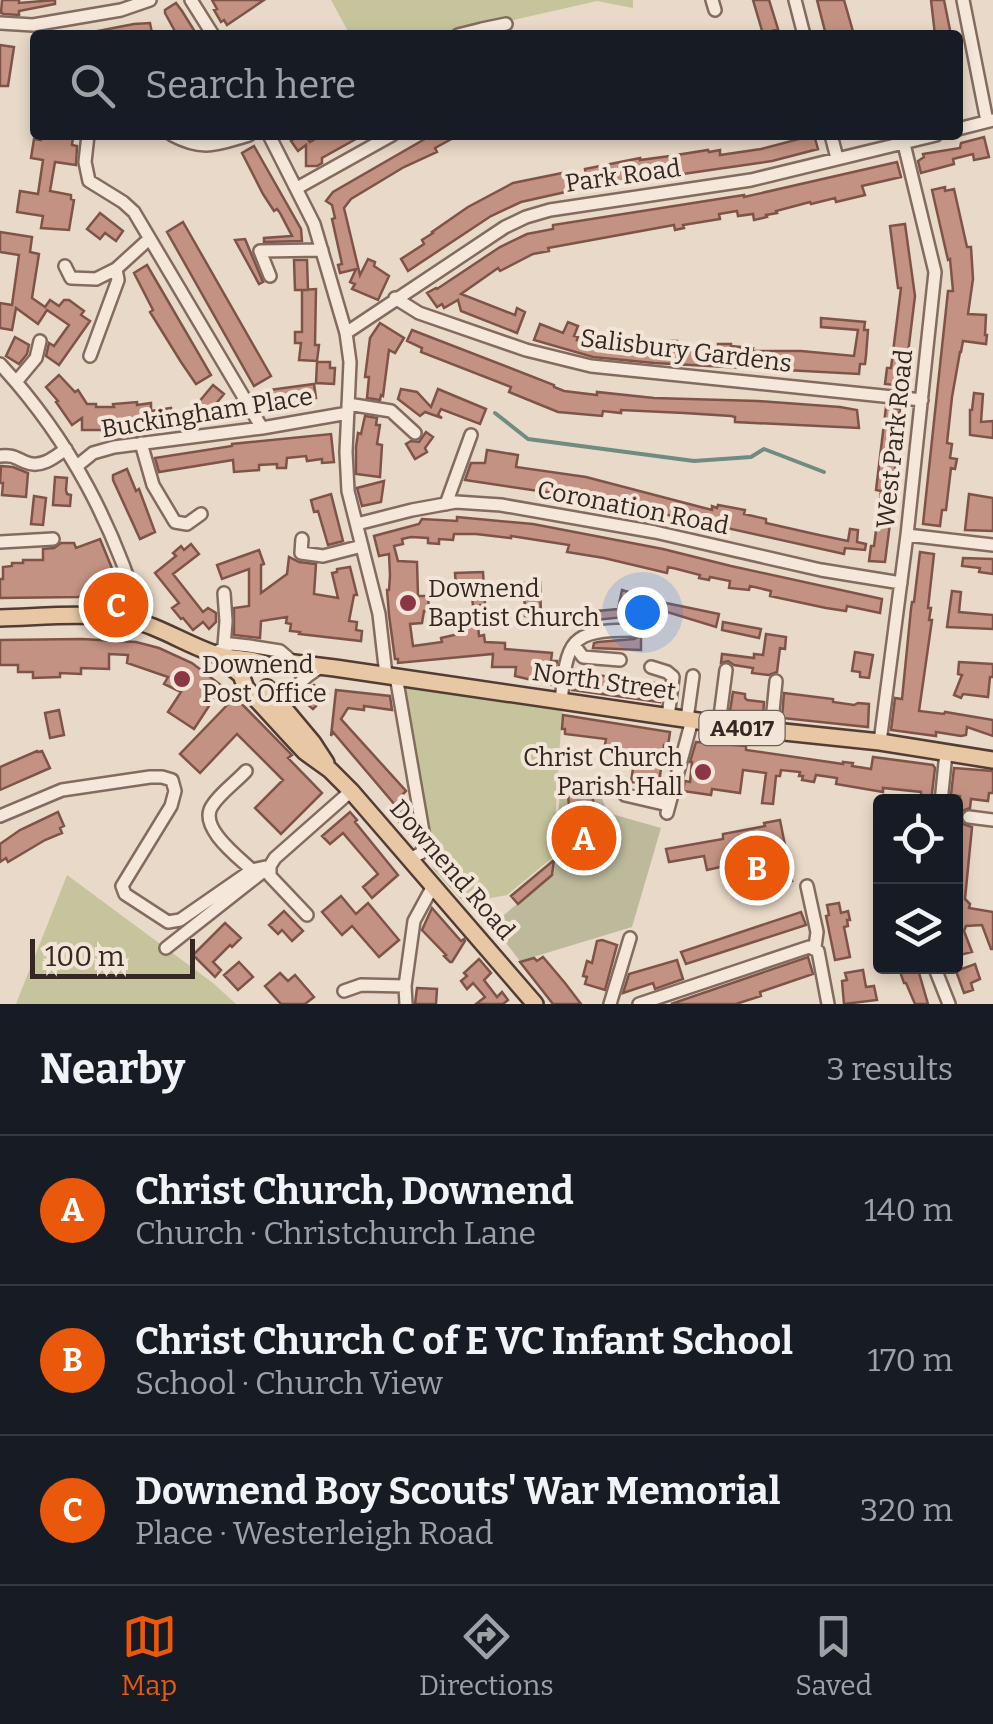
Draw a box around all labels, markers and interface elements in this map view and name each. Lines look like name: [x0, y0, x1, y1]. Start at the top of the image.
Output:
search box: [30, 30, 963, 140]
icon: search: [65, 58, 120, 113]
text: Search here: [145, 62, 356, 108]
street label: Park Road: [563, 153, 683, 199]
street label: Salisbury Gardens: [579, 323, 793, 379]
street label: West Park Road: [871, 348, 919, 530]
street label: Buckingham Place: [99, 381, 315, 445]
street label: Coronation Road: [535, 475, 732, 541]
pin: C: [84, 568, 148, 642]
place label: Downend Baptist Church: [428, 574, 600, 633]
your location: [617, 587, 668, 638]
marker: Downend Baptist Church: [397, 592, 419, 614]
place label: Downend Post Office: [202, 650, 327, 709]
street label: North Street: [530, 657, 678, 707]
marker: Downend Post Office: [171, 668, 193, 690]
road number: A4017: [700, 711, 784, 745]
place label: Christ Church Parish Hall: [523, 743, 683, 802]
marker: Christ Church Parish Hall: [692, 761, 714, 783]
street label: Downend Road: [383, 794, 521, 946]
map controls: [873, 794, 963, 974]
button: locate: [873, 794, 963, 884]
pin: A: [552, 800, 616, 876]
pin: B: [724, 830, 790, 906]
button: layers: [873, 884, 963, 974]
scale bar: [30, 934, 195, 978]
text: 100 m: [45, 940, 125, 973]
text: Nearby: [40, 1044, 185, 1094]
text: 3 results: [827, 1050, 953, 1088]
text: Christ Church, Downend: [135, 1168, 574, 1214]
text: A: [61, 1191, 84, 1229]
text: 140 m: [864, 1191, 953, 1229]
text: Church · Christchurch Lane: [135, 1214, 536, 1252]
text: Christ Church C of E VC Infant School: [135, 1318, 793, 1364]
text: B: [62, 1341, 83, 1379]
text: 170 m: [867, 1341, 953, 1379]
text: School · Church View: [135, 1364, 443, 1402]
text: Downend Boy Scouts' War Memorial: [135, 1468, 780, 1514]
text: C: [62, 1491, 83, 1529]
text: 320 m: [860, 1491, 953, 1529]
text: Place · Westerleigh Road: [135, 1514, 494, 1552]
tab: Map: [121, 1609, 177, 1702]
tab: Directions: [419, 1609, 554, 1702]
tab: Saved: [795, 1609, 872, 1702]

